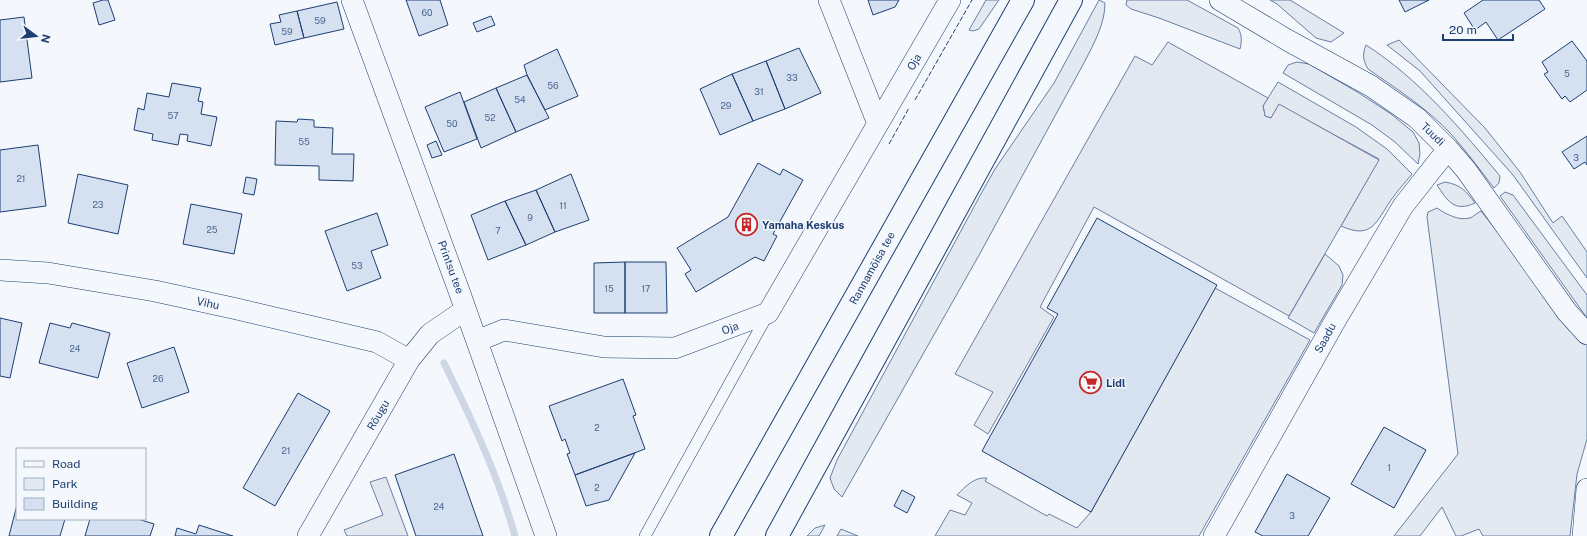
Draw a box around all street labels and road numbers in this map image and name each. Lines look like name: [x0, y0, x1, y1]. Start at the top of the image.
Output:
street label: Oja: [905, 52, 923, 72]
street label: Tuudi: [1419, 120, 1447, 148]
street label: Rannamõisa tee: [847, 229, 897, 307]
street label: Printsu tee: [436, 239, 466, 295]
street label: Vihu: [196, 295, 220, 311]
street label: Oja: [720, 319, 740, 337]
street label: Saadu: [1312, 321, 1338, 355]
street label: Rõugu: [365, 398, 391, 432]

